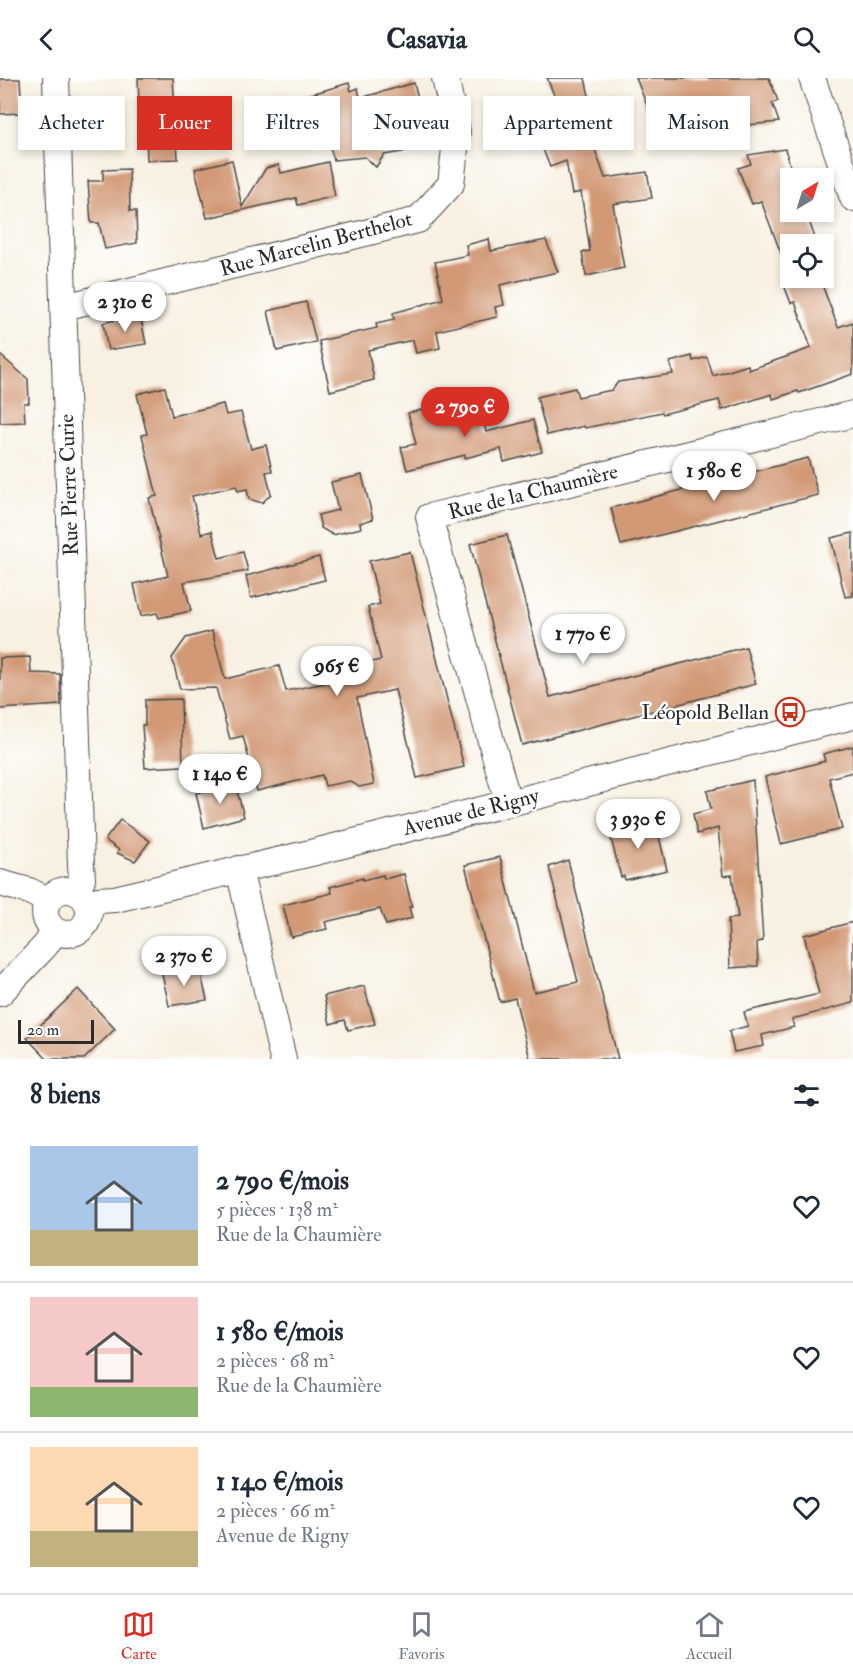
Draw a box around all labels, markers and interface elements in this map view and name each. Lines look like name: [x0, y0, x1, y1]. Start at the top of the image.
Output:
icon: back: [30, 23, 63, 56]
text: Casavia: [386, 23, 467, 56]
icon: search: [790, 23, 823, 56]
chip: Acheter: [18, 96, 125, 150]
chip: Louer: [137, 96, 232, 150]
chip: Filtres: [244, 96, 340, 150]
chip: Nouveau: [352, 96, 471, 150]
chip: Appartement: [483, 96, 634, 150]
chip: Maison: [646, 96, 750, 150]
north arrow: [780, 168, 834, 222]
map controls: [780, 168, 834, 288]
street label: Rue Marcelin Berthelot: [217, 205, 415, 283]
button: locate: [780, 234, 834, 288]
pin: 2 310 €: [70, 282, 180, 333]
text: 2 310 €: [97, 289, 153, 314]
pin: 2 790 €: [410, 387, 520, 438]
text: 2 790 €: [435, 394, 495, 419]
street label: Rue Pierre Curie: [53, 413, 85, 557]
pin: 1 580 €: [659, 451, 769, 502]
street label: Rue de la Chaumière: [445, 458, 621, 526]
text: 1 580 €: [686, 458, 742, 483]
pin: 1 770 €: [528, 614, 638, 665]
text: 1 770 €: [555, 621, 611, 646]
pin: 965 €: [295, 646, 379, 697]
text: 965 €: [314, 653, 360, 678]
bus stop icon: Léopold Bellan: [774, 696, 806, 728]
place label: Léopold Bellan: [641, 699, 769, 726]
pin: 1 140 €: [165, 754, 275, 805]
text: 1 140 €: [192, 761, 248, 786]
street label: Avenue de Rigny: [399, 782, 543, 842]
pin: 3 930 €: [583, 799, 693, 850]
text: 3 930 €: [610, 806, 666, 831]
pin: 2 370 €: [129, 936, 239, 987]
text: 2 370 €: [155, 943, 213, 968]
scale bar: [18, 1017, 94, 1044]
text: 20 m: [27, 1020, 59, 1040]
text: 8 biens: [30, 1079, 100, 1111]
icon: filters: [790, 1079, 823, 1112]
text: 2 790 €/mois: [216, 1165, 349, 1197]
icon: home: [78, 1170, 150, 1242]
icon: heart: [790, 1190, 823, 1223]
text: 5 pièces · 138 m²: [216, 1197, 338, 1222]
text: Rue de la Chaumière: [216, 1222, 382, 1247]
text: 1 580 €/mois: [216, 1316, 344, 1348]
icon: home: [78, 1321, 150, 1393]
icon: heart: [790, 1341, 823, 1374]
text: 2 pièces · 68 m²: [216, 1348, 334, 1373]
text: Rue de la Chaumière: [216, 1373, 382, 1398]
text: 1 140 €/mois: [216, 1466, 343, 1498]
icon: home: [78, 1471, 150, 1543]
icon: heart: [790, 1491, 823, 1524]
text: 2 pièces · 66 m²: [216, 1498, 335, 1523]
text: Avenue de Rigny: [216, 1523, 349, 1548]
tab: Carte: [121, 1608, 157, 1664]
tab: Favoris: [398, 1608, 444, 1664]
tab: Accueil: [686, 1608, 732, 1664]

